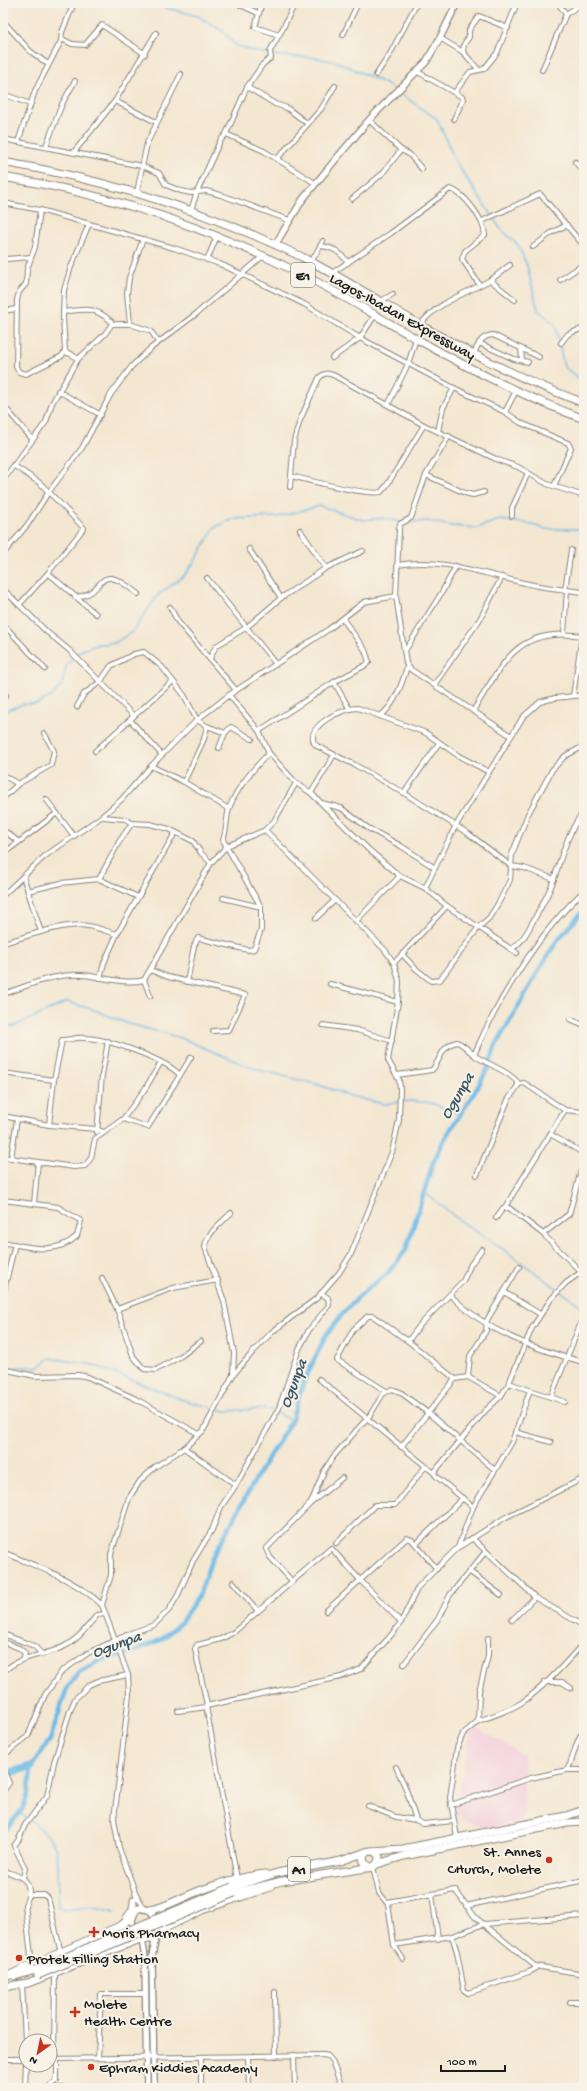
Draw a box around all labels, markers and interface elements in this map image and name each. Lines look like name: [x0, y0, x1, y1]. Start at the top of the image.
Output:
road number: E1: [291, 263, 315, 287]
street label: Lagos-Ibadan Expressway: [326, 270, 479, 366]
water label: Ogunpa: [438, 1069, 481, 1123]
water label: Ogunpa: [277, 1356, 314, 1411]
water label: Ogunpa: [90, 1628, 145, 1664]
place label: St. Annes CHurch, Molete: [447, 1844, 541, 1879]
marker: St. Annes CHurch, Molete: [544, 1855, 554, 1865]
road number: A1: [288, 1857, 310, 1881]
place label: Moris Pharmacy: [102, 1925, 200, 1943]
marker: Moris Pharmacy: [89, 1927, 99, 1937]
place label: Protek Filling Station: [26, 1951, 158, 1969]
marker: Protek Filling Station: [14, 1953, 24, 1963]
place label: Molete Health Centre: [84, 1996, 172, 2031]
marker: Molete Health Centre: [69, 2006, 81, 2018]
north arrow: [18, 2033, 58, 2073]
scale bar: [441, 2047, 505, 2073]
text: N: [27, 2053, 40, 2067]
text: 100 m: [446, 2056, 477, 2070]
place label: Ephram Kiddies Academy: [99, 2060, 258, 2078]
marker: Ephram Kiddies Academy: [86, 2062, 96, 2072]

